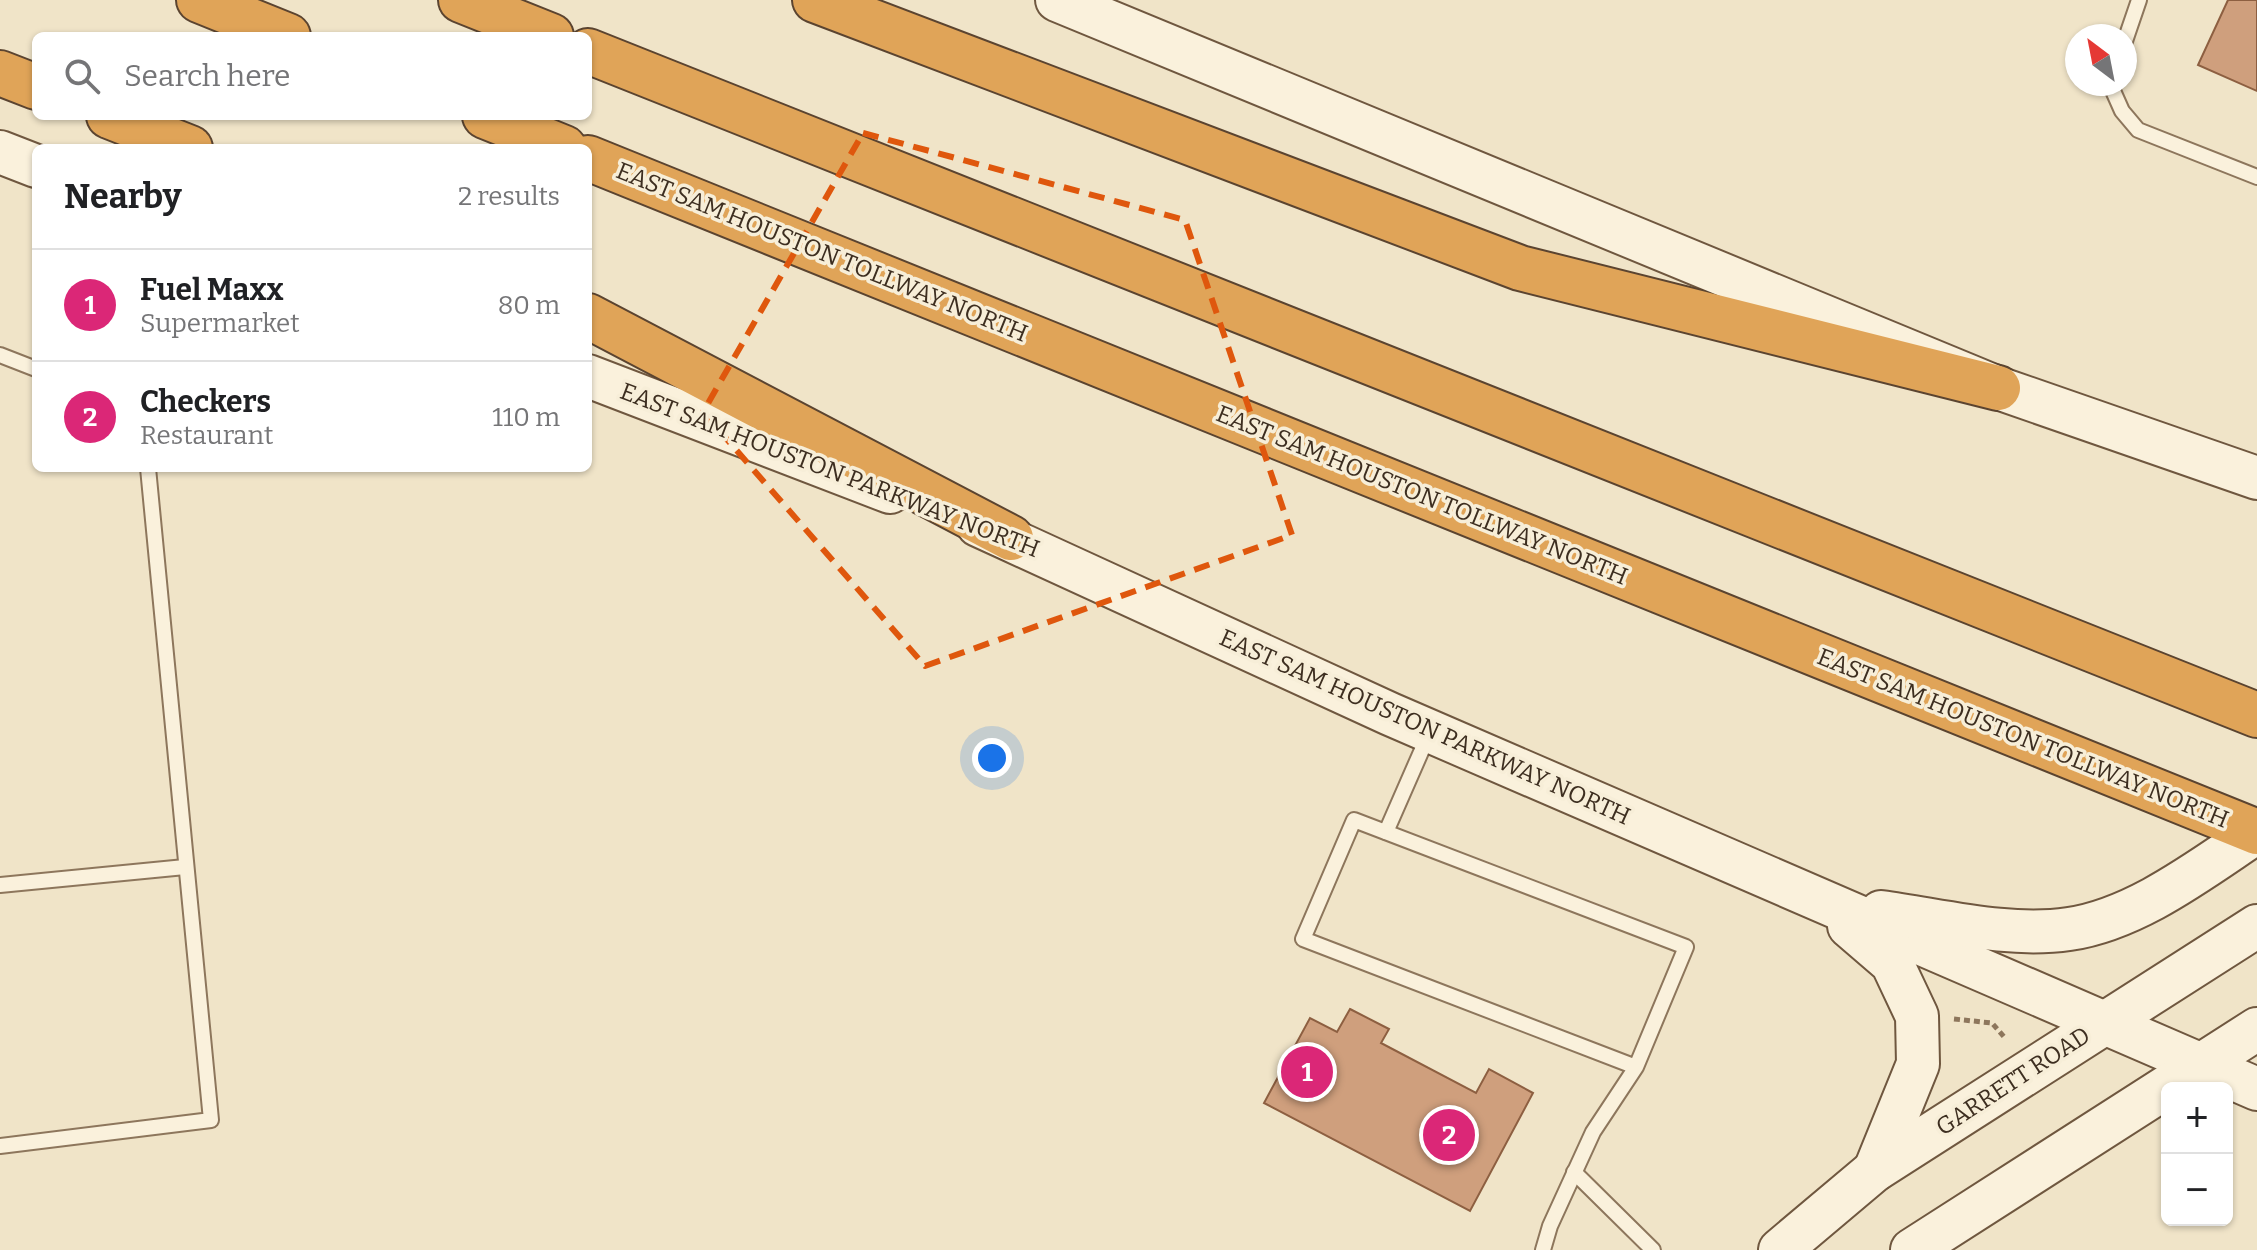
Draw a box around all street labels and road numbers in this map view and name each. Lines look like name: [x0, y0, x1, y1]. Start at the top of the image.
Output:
street label: EAST SAM HOUSTON TOLLWAY NORTH: [612, 156, 1032, 348]
street label: EAST SAM HOUSTON PARKWAY NORTH: [616, 377, 1044, 563]
street label: EAST SAM HOUSTON TOLLWAY NORTH: [1212, 399, 1632, 591]
street label: EAST SAM HOUSTON PARKWAY NORTH: [1215, 623, 1635, 831]
street label: EAST SAM HOUSTON TOLLWAY NORTH: [1813, 642, 2233, 834]
street label: GARRETT ROAD: [1931, 1021, 2095, 1141]

